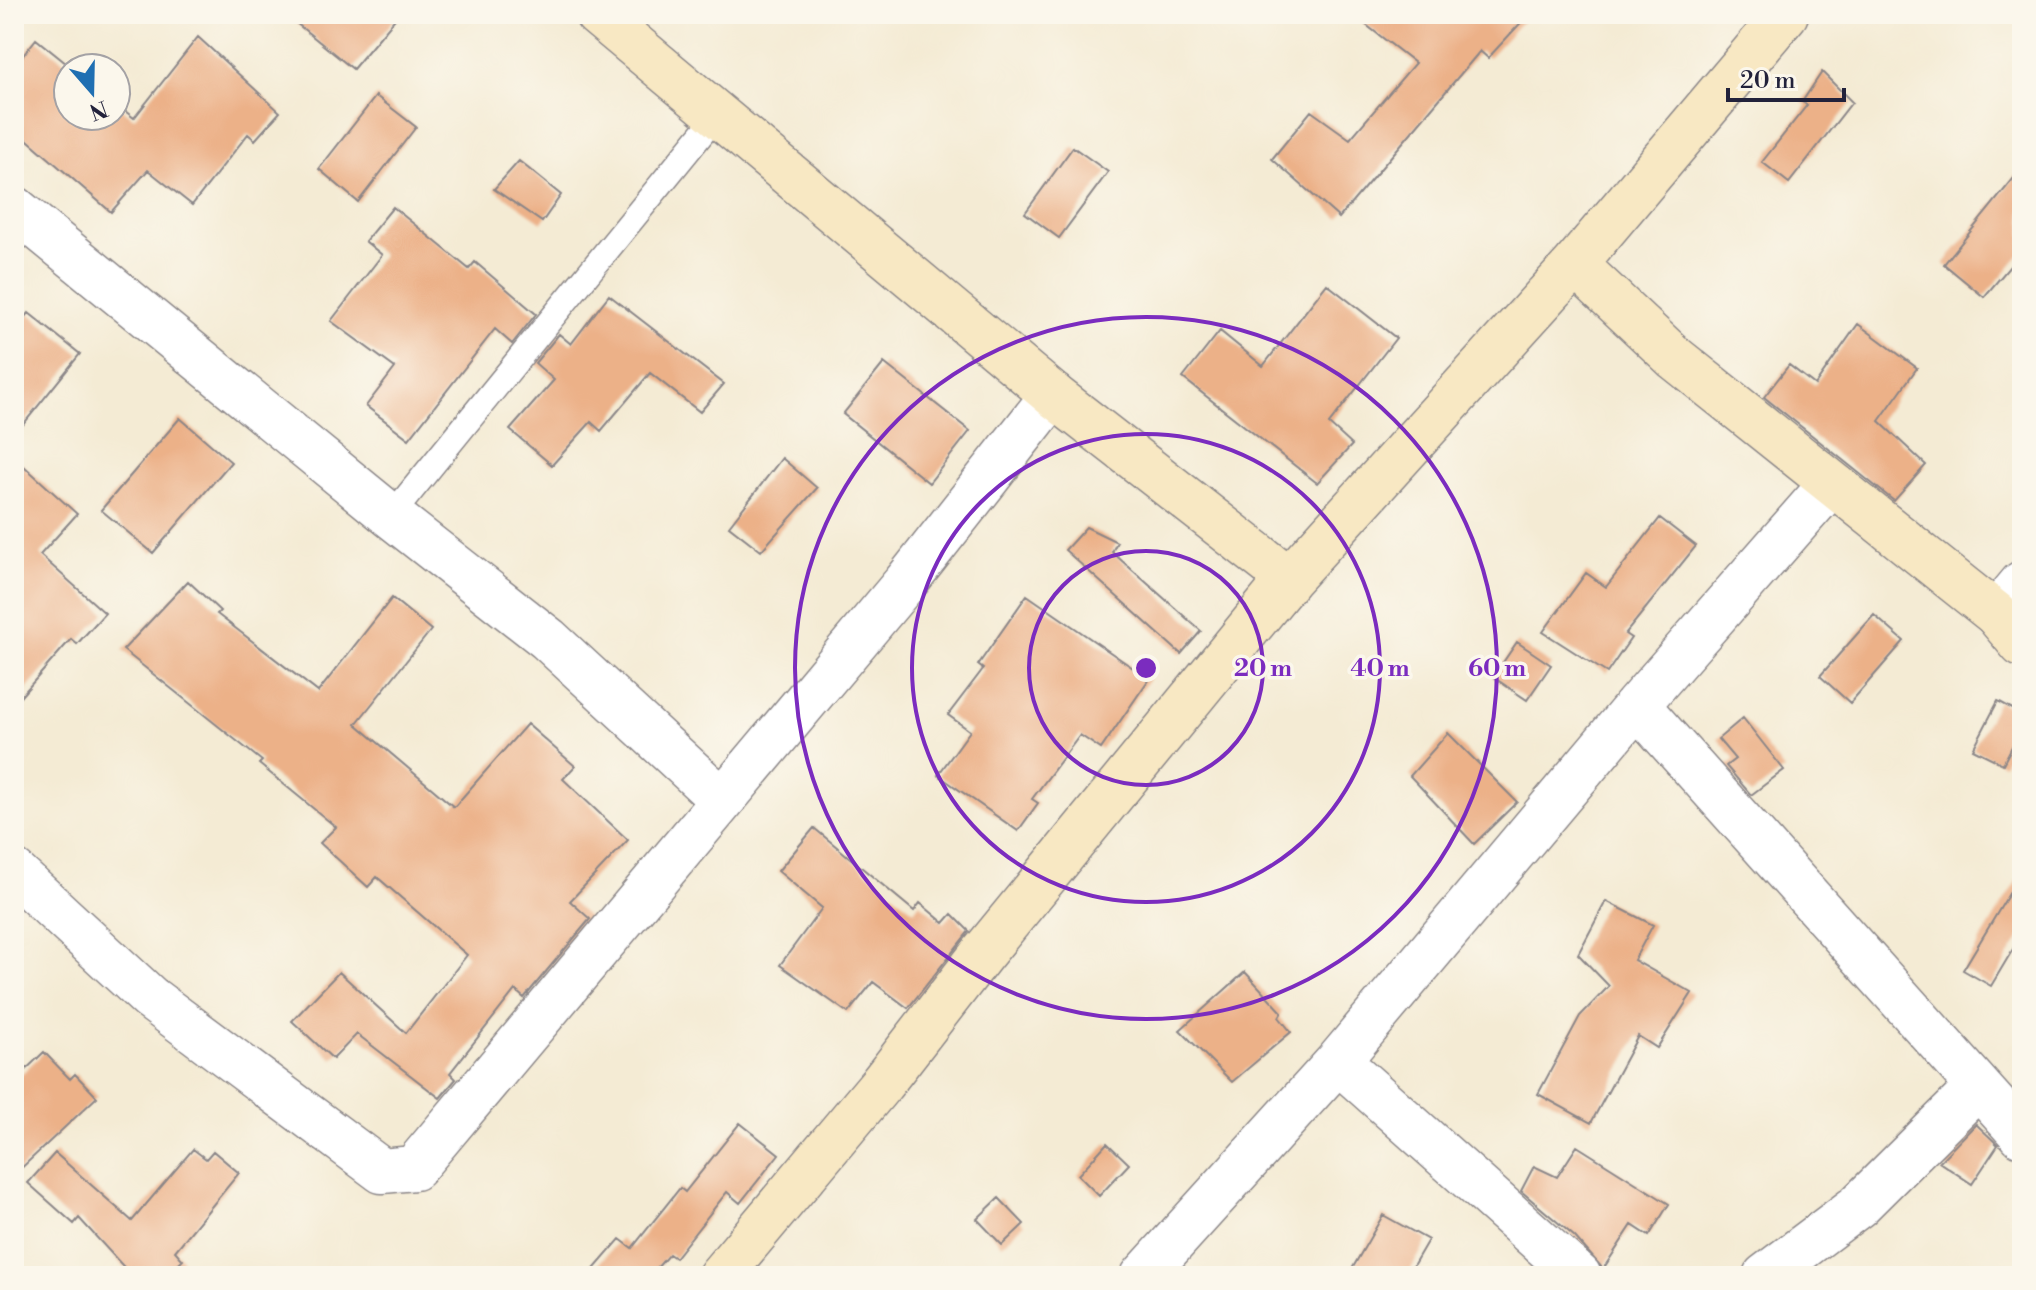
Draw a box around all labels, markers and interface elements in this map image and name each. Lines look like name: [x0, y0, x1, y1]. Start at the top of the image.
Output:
north arrow: [52, 52, 132, 132]
scale bar: [1728, 52, 1844, 102]
text: 20 m: [1740, 66, 1796, 96]
text: N: [85, 94, 111, 125]
centre of rings: [1132, 654, 1160, 682]
text: 20 m: [1234, 654, 1292, 684]
text: 40 m: [1350, 654, 1410, 684]
text: 60 m: [1468, 654, 1526, 684]

